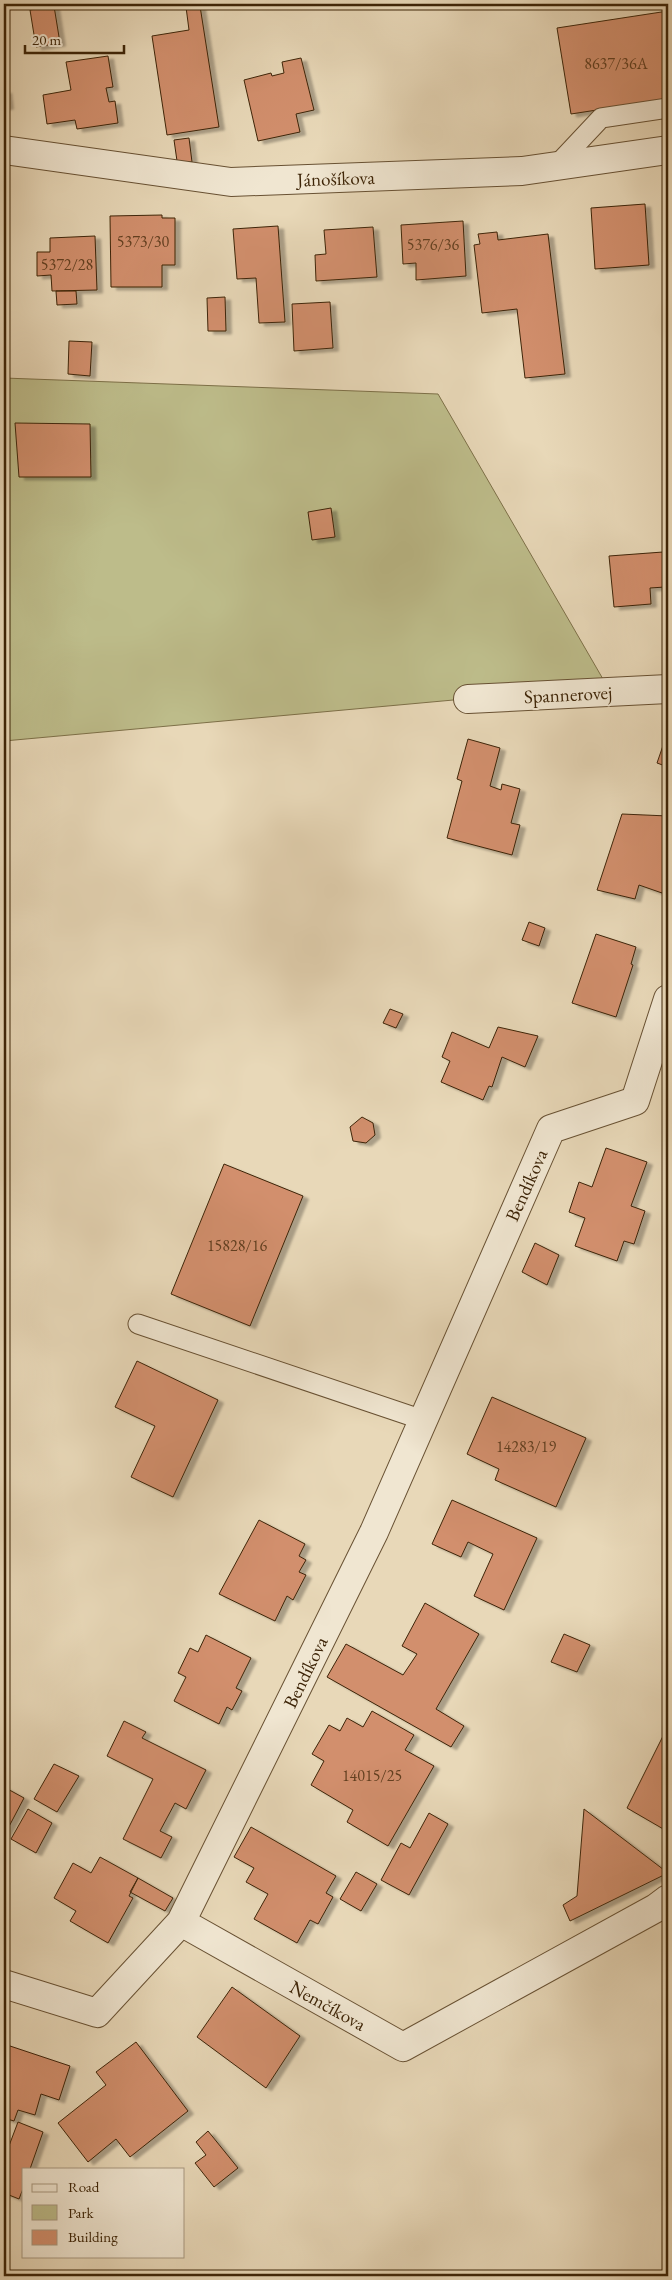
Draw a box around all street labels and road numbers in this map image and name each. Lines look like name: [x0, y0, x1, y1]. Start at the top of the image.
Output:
street label: Jánošíkova: [295, 165, 376, 192]
street label: Spannerovej: [523, 680, 613, 709]
street label: Bendíkova: [499, 1145, 554, 1225]
street label: Bendíkova: [277, 1632, 334, 1712]
street label: Nemčíkova: [285, 1974, 371, 2037]

